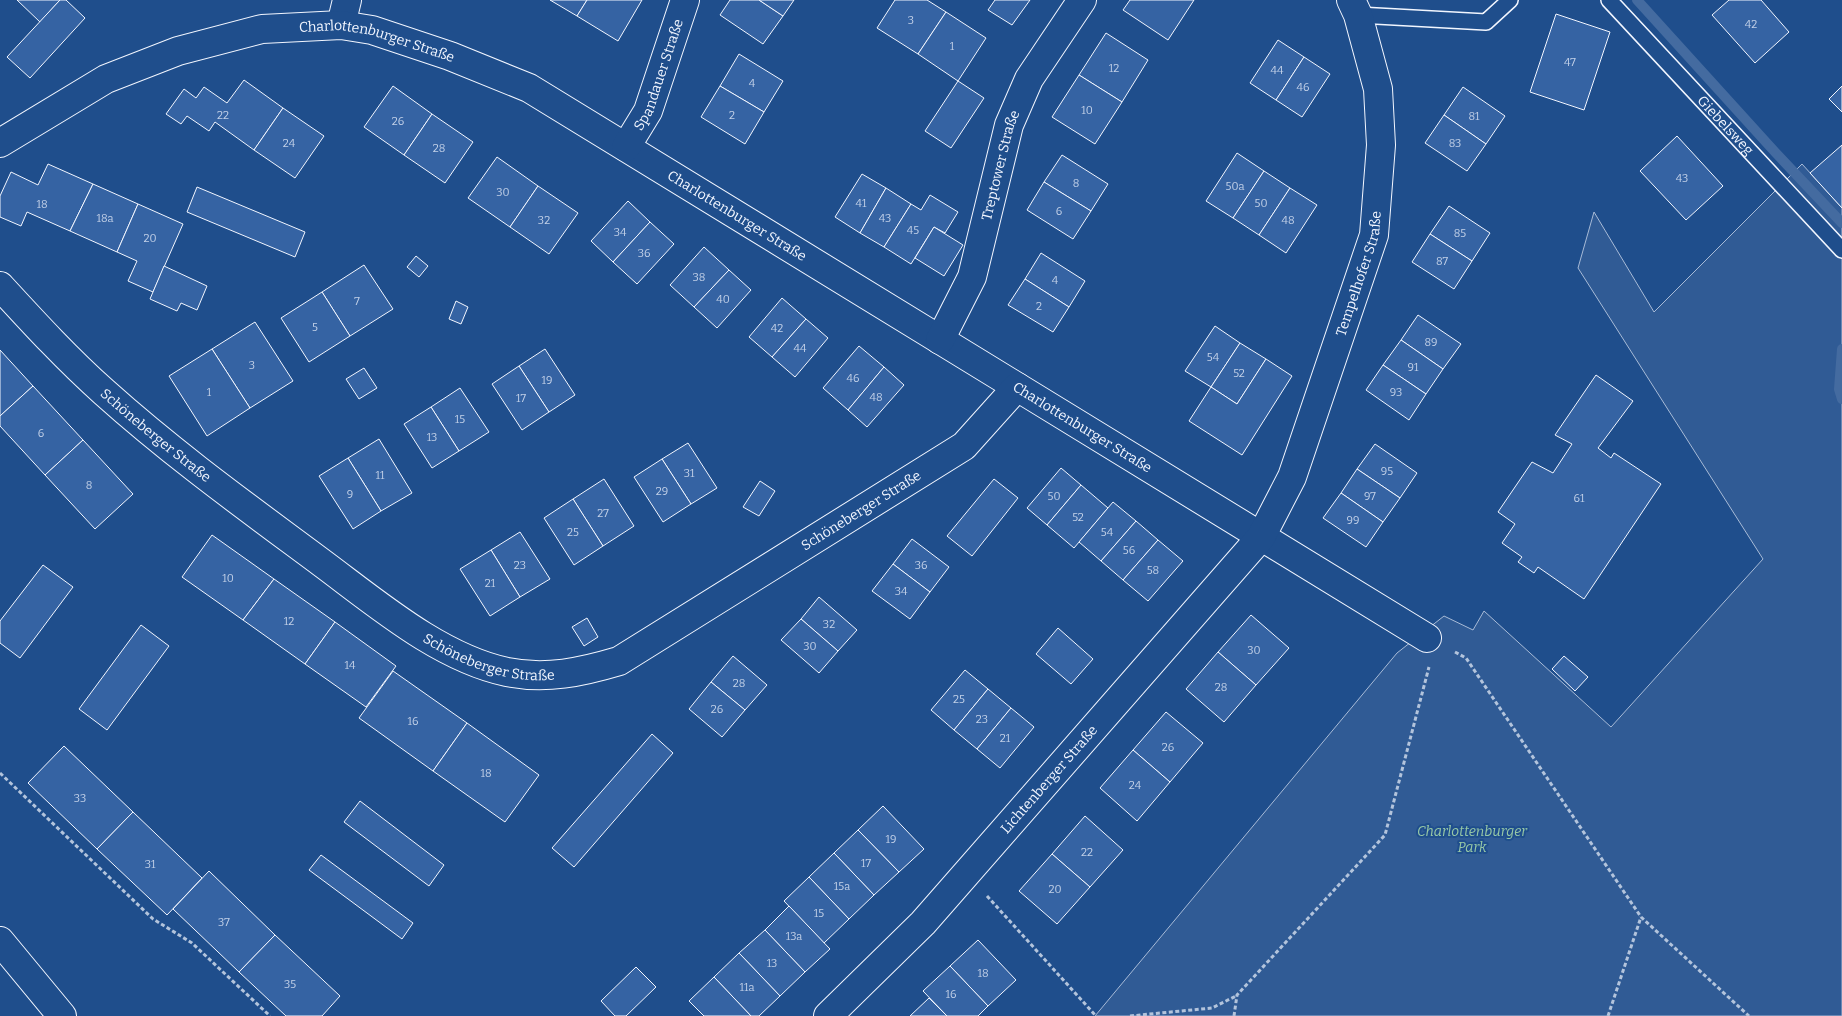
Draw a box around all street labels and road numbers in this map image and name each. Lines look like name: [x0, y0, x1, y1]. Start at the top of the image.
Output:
street label: Charlottenburger Straße: [299, 17, 457, 66]
street label: Spandauer Straße: [630, 17, 687, 134]
street label: Giebelsweg: [1693, 92, 1757, 159]
street label: Treptower Straße: [978, 107, 1023, 222]
street label: Charlottenburger Straße: [664, 167, 810, 265]
street label: Tempelhofer Straße: [1332, 210, 1385, 338]
street label: Charlottenburger Straße: [1010, 378, 1155, 476]
street label: Schöneberger Straße: [97, 385, 214, 486]
street label: Schöneberger Straße: [798, 467, 924, 554]
street label: Schöneberger Straße: [420, 630, 555, 684]
street label: Lichtenberger Straße: [997, 722, 1101, 837]

